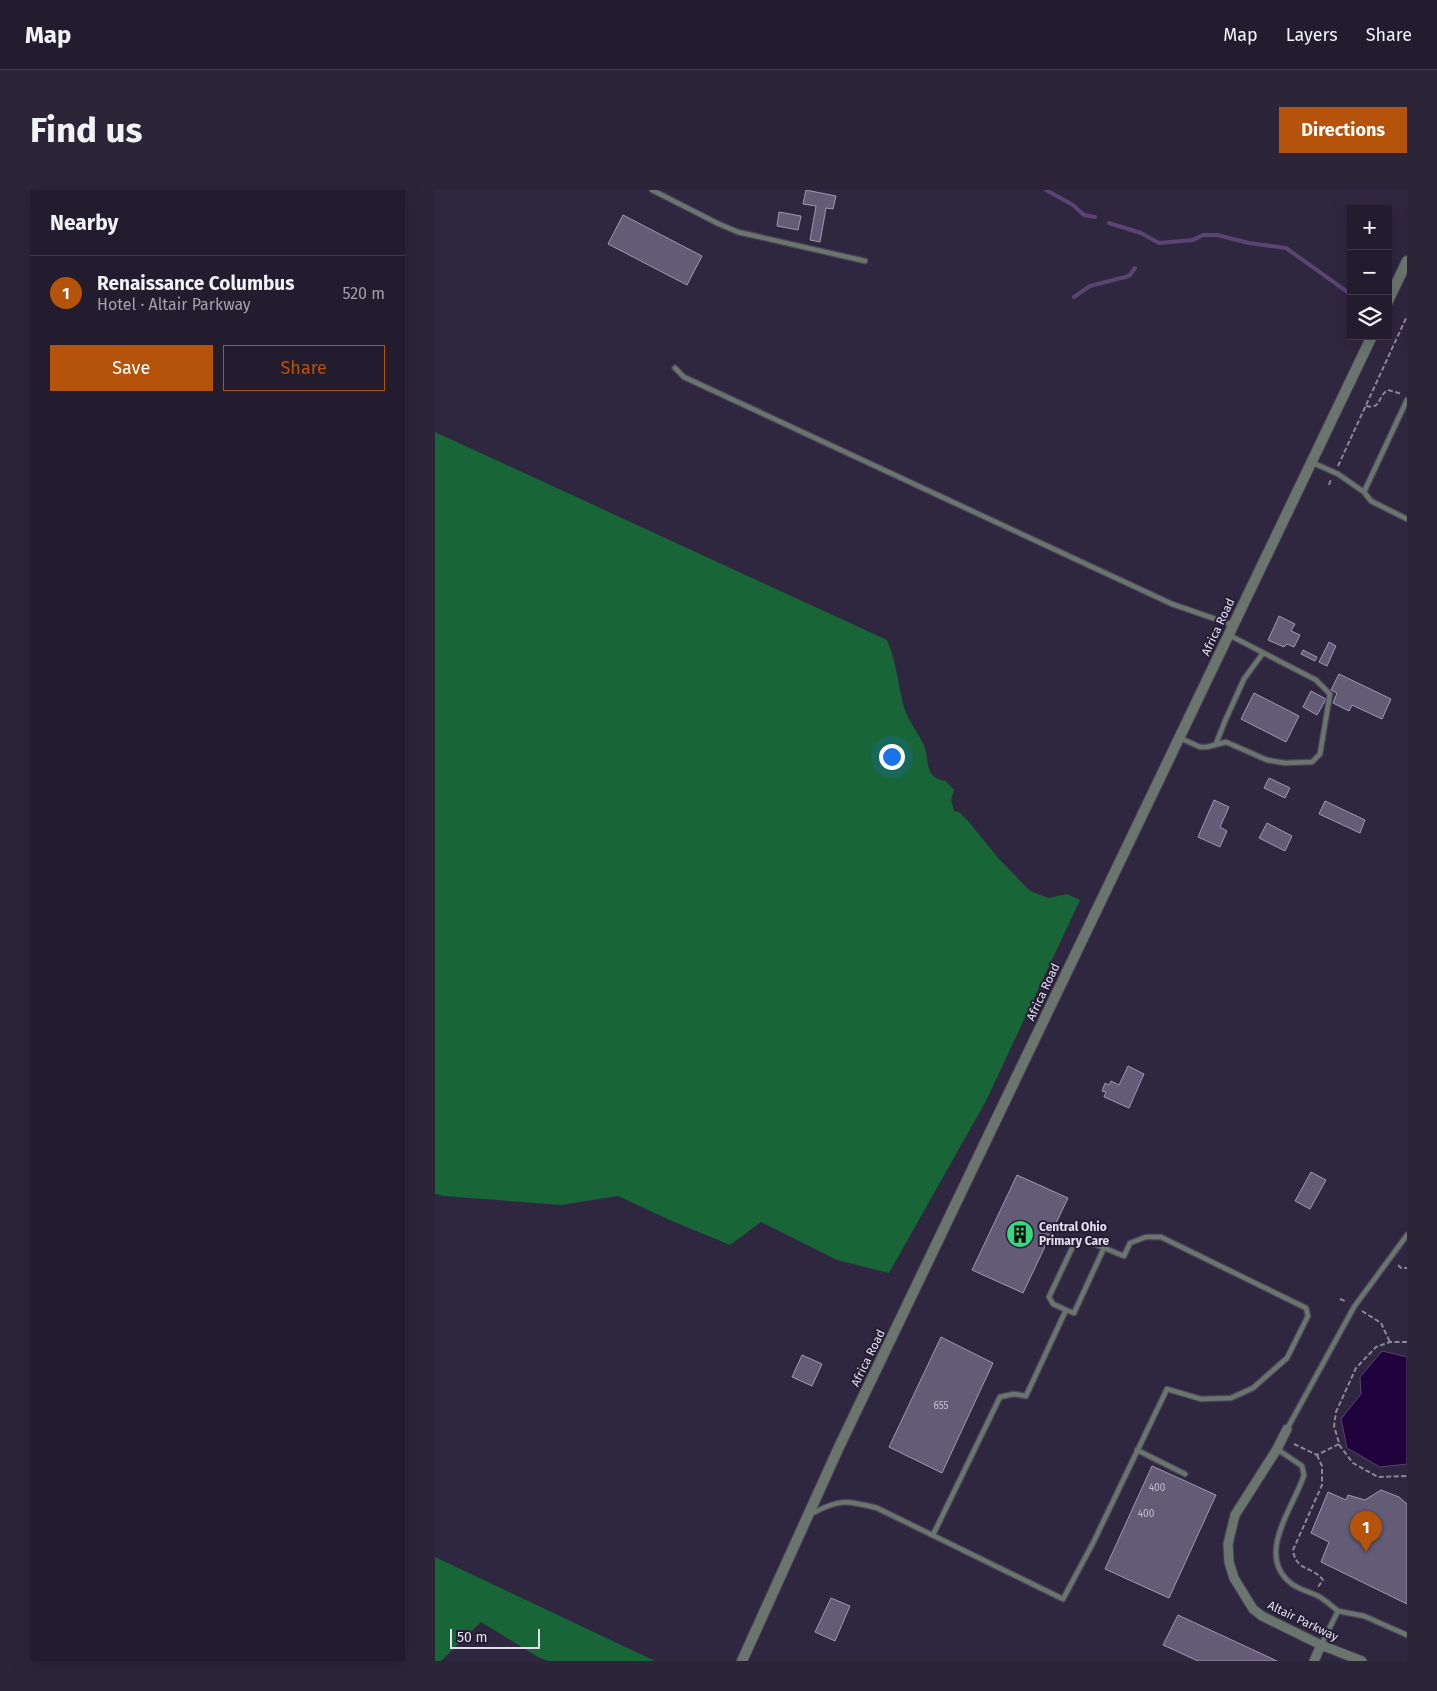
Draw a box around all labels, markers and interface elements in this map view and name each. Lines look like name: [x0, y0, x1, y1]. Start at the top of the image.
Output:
text: Map: [25, 21, 71, 49]
text: Map: [1223, 24, 1258, 46]
text: Layers: [1286, 24, 1338, 46]
text: Share: [1366, 24, 1412, 46]
button: Directions: [1279, 107, 1407, 153]
text: Find us: [30, 109, 142, 151]
map controls: [1347, 205, 1392, 340]
button: +: [1347, 205, 1392, 250]
text: Nearby: [50, 210, 118, 236]
button: −: [1347, 250, 1392, 295]
text: Renaissance Columbus: [97, 272, 294, 295]
text: 1: [62, 284, 70, 303]
text: 520 m: [342, 284, 385, 303]
text: Hotel · Altair Parkway: [97, 295, 251, 314]
button: layers: [1347, 295, 1392, 340]
button: Save: [50, 345, 213, 391]
button: Share: [223, 345, 385, 391]
street label: Africa Road: [1199, 596, 1237, 658]
your location: [879, 744, 905, 770]
street label: Africa Road: [1024, 961, 1062, 1023]
building icon: Central Ohio Primary Care: [1005, 1219, 1035, 1249]
place label: Central Ohio Primary Care: [1039, 1220, 1110, 1248]
street label: Africa Road: [848, 1327, 888, 1389]
house number: 655: [933, 1400, 949, 1412]
house number: 400: [1149, 1482, 1166, 1494]
house number: 400: [1138, 1508, 1155, 1520]
pin: 1: [1350, 1511, 1382, 1552]
street label: Altair Parkway: [1265, 1598, 1341, 1644]
scale bar: [450, 1626, 540, 1649]
text: 50 m: [457, 1629, 488, 1646]

